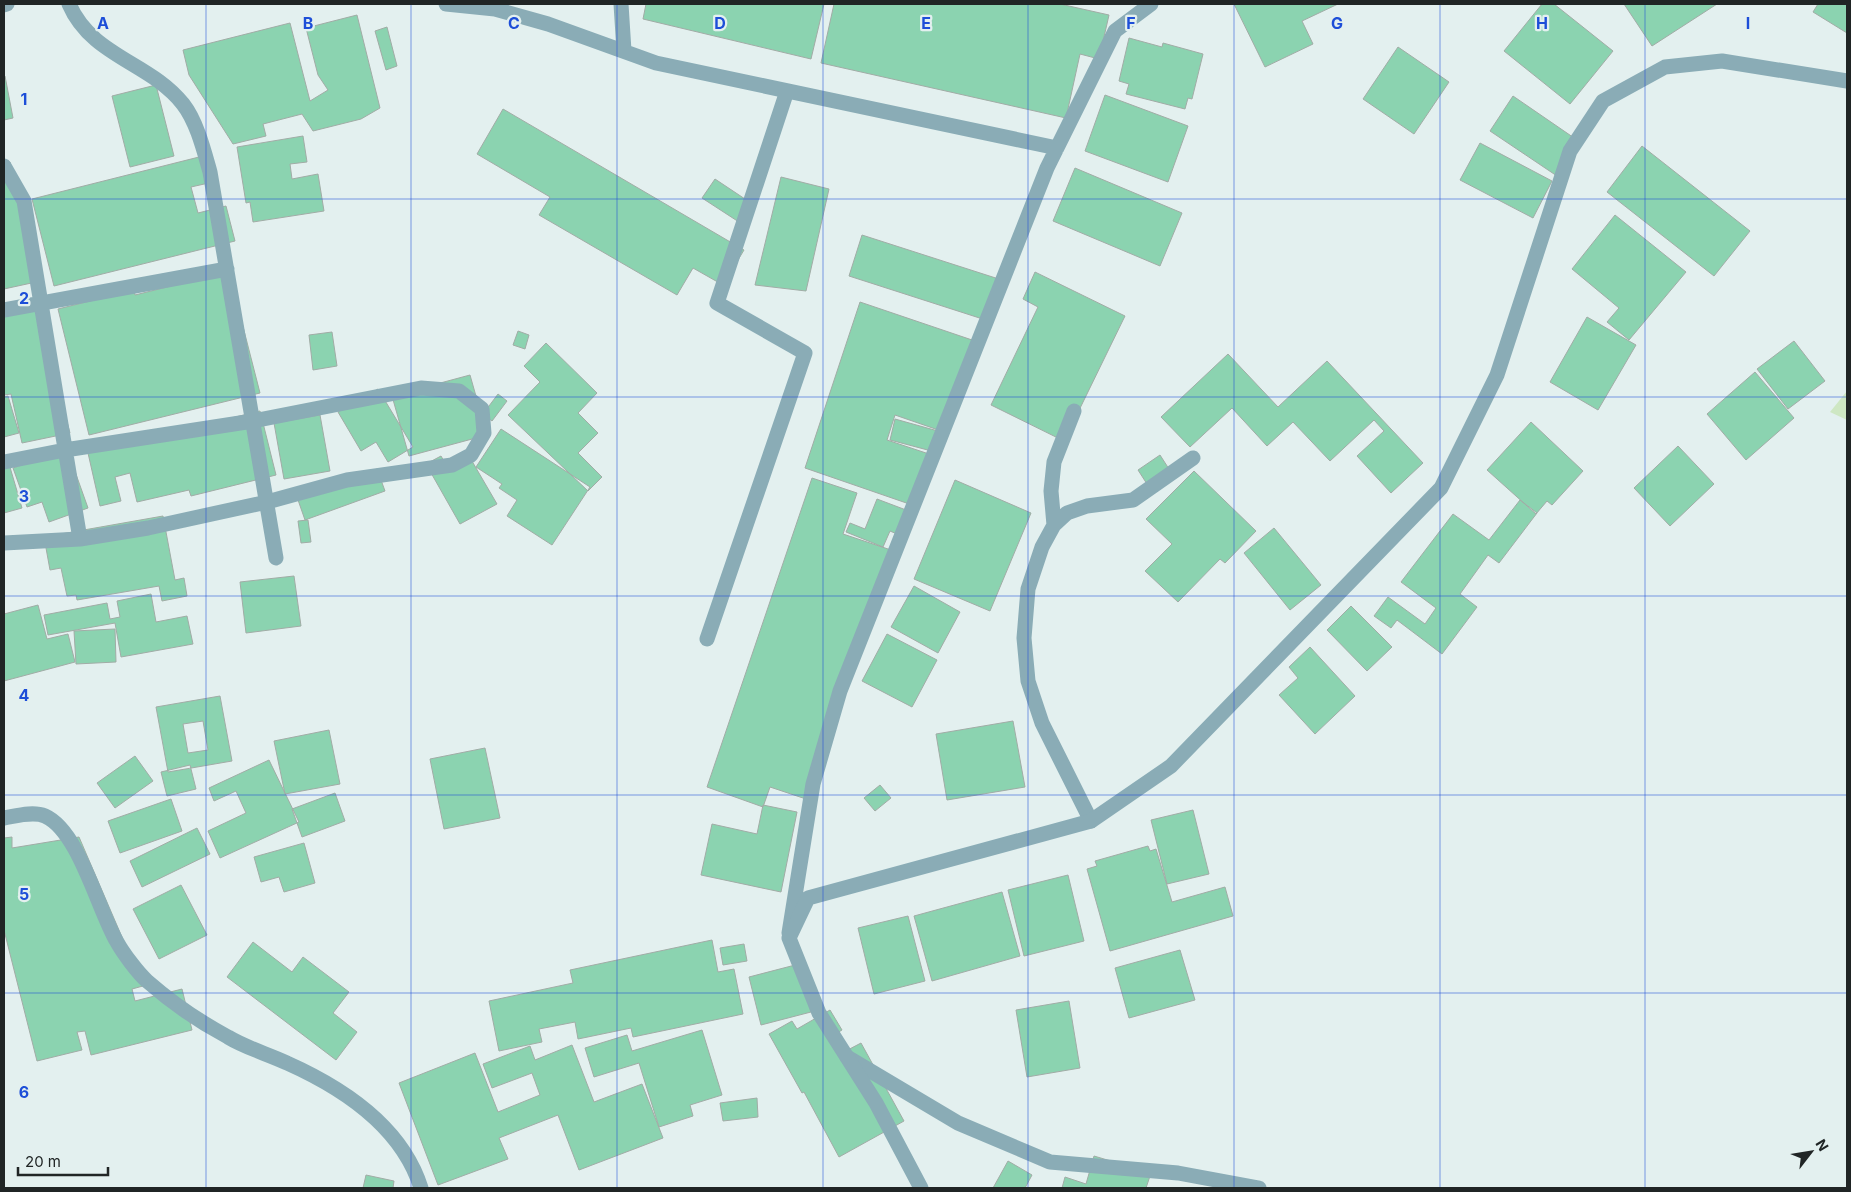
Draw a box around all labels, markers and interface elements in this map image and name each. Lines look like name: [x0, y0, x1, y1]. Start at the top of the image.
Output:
text: A: [97, 13, 109, 33]
text: B: [303, 13, 313, 33]
text: C: [508, 13, 520, 33]
text: D: [714, 13, 726, 33]
text: E: [921, 13, 931, 33]
text: F: [1126, 13, 1136, 33]
text: G: [1331, 13, 1343, 33]
text: H: [1536, 13, 1548, 33]
text: I: [1746, 13, 1750, 33]
text: 1: [21, 89, 27, 109]
text: 2: [19, 288, 29, 308]
text: 3: [19, 486, 29, 506]
text: 4: [19, 685, 30, 705]
text: 5: [19, 884, 29, 904]
text: 6: [19, 1082, 29, 1102]
north arrow: [1786, 1127, 1836, 1177]
text: N: [1813, 1136, 1833, 1154]
scale bar: [18, 1144, 108, 1176]
text: 20 m: [25, 1152, 61, 1171]

